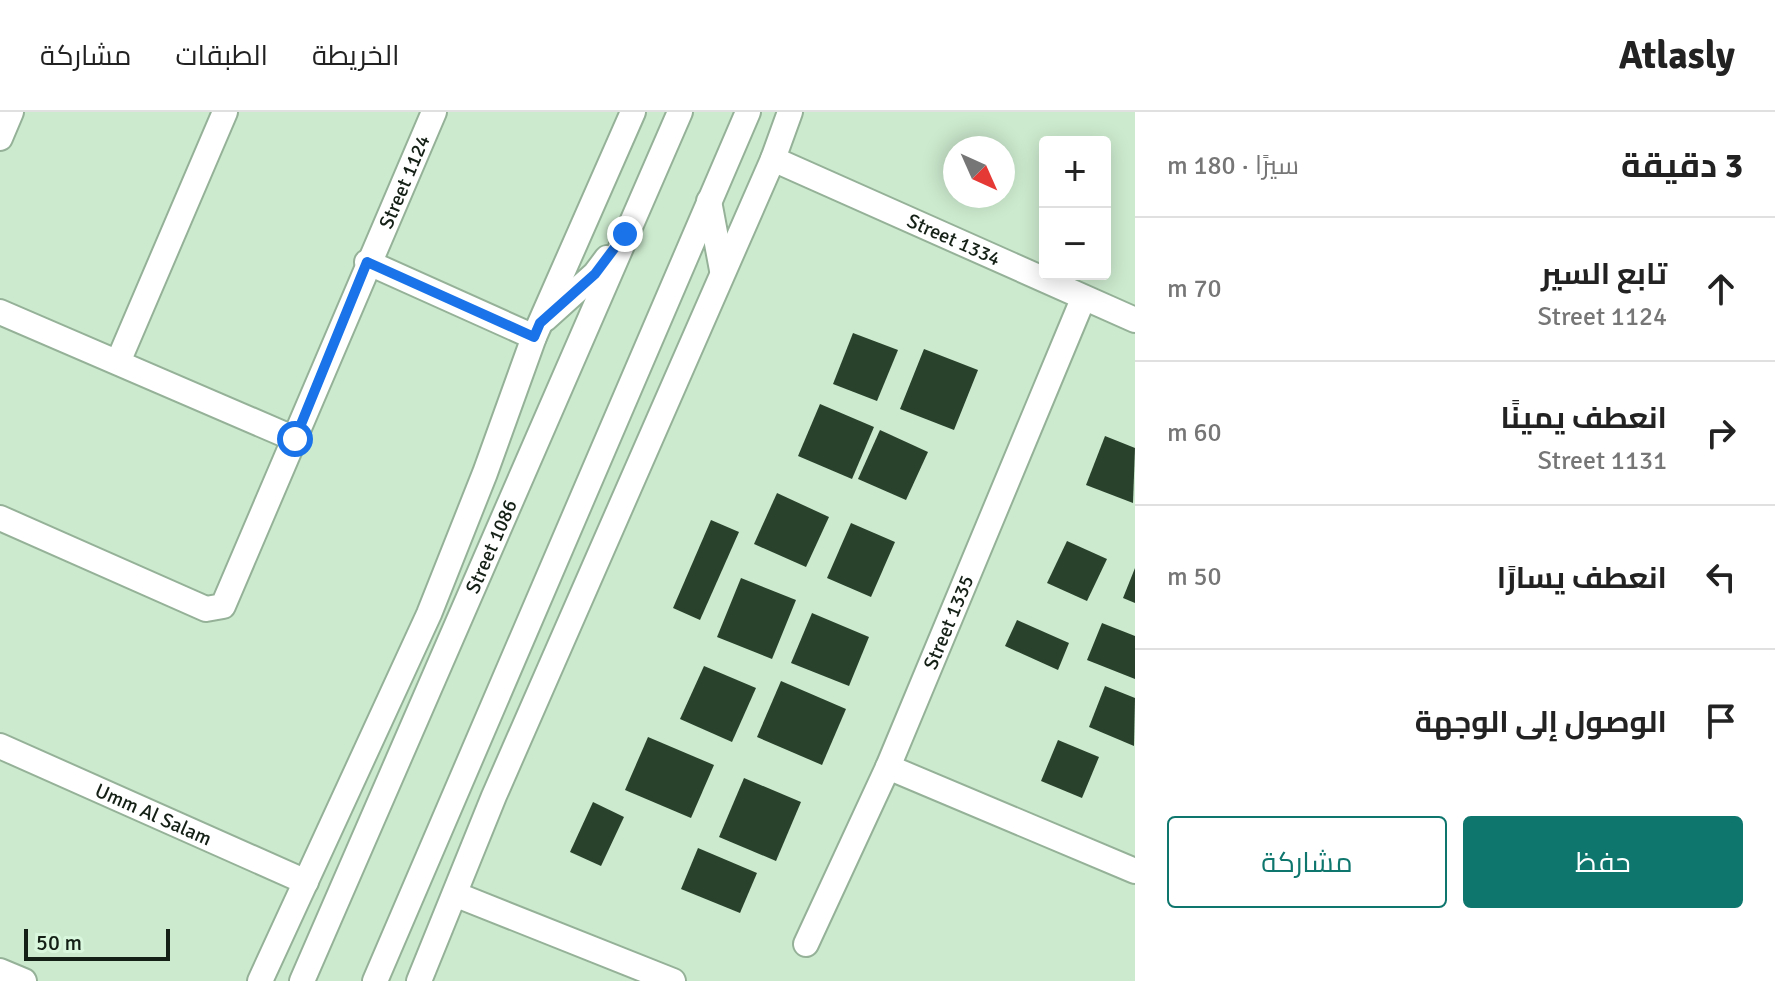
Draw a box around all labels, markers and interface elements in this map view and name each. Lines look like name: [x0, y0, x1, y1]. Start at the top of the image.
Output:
text: Atlasly: [1619, 32, 1735, 79]
text: مشاركة: [40, 39, 131, 73]
text: الطبقات: [175, 39, 268, 73]
text: الخريطة: [312, 39, 399, 73]
street label: Street 1124: [373, 131, 435, 232]
north arrow: [943, 136, 1015, 208]
map controls: [1039, 136, 1111, 280]
button: +: [1039, 136, 1111, 208]
text: 3 دقيقة: [1621, 145, 1743, 187]
text: سيرًا · 180 m: [1167, 150, 1299, 182]
street label: Street 1334: [903, 208, 1005, 271]
button: −: [1039, 208, 1111, 280]
route end: [607, 216, 643, 252]
text: تابع السير: [1541, 256, 1667, 293]
icon: ahead: [1699, 267, 1743, 311]
text: 70 m: [1167, 273, 1222, 305]
text: Street 1124: [1537, 301, 1667, 333]
text: انعطف يمينًا: [1500, 400, 1667, 437]
icon: right: [1699, 411, 1743, 455]
text: 60 m: [1167, 417, 1222, 449]
route start: [277, 421, 313, 457]
text: Street 1131: [1537, 445, 1667, 477]
street label: Street 1086: [460, 496, 522, 597]
icon: left: [1699, 555, 1743, 599]
text: انعطف يسارًا: [1497, 560, 1667, 597]
text: 50 m: [1167, 561, 1222, 593]
street label: Street 1335: [918, 571, 979, 673]
icon: arrive: [1699, 699, 1743, 743]
text: الوصول إلى الوجهة: [1415, 704, 1667, 741]
street label: Umm Al Salam: [91, 777, 216, 851]
button: مشاركة: [1167, 816, 1447, 908]
button: حفظ: [1463, 816, 1743, 908]
scale bar: [24, 925, 170, 961]
text: 50 m: [36, 929, 82, 956]

